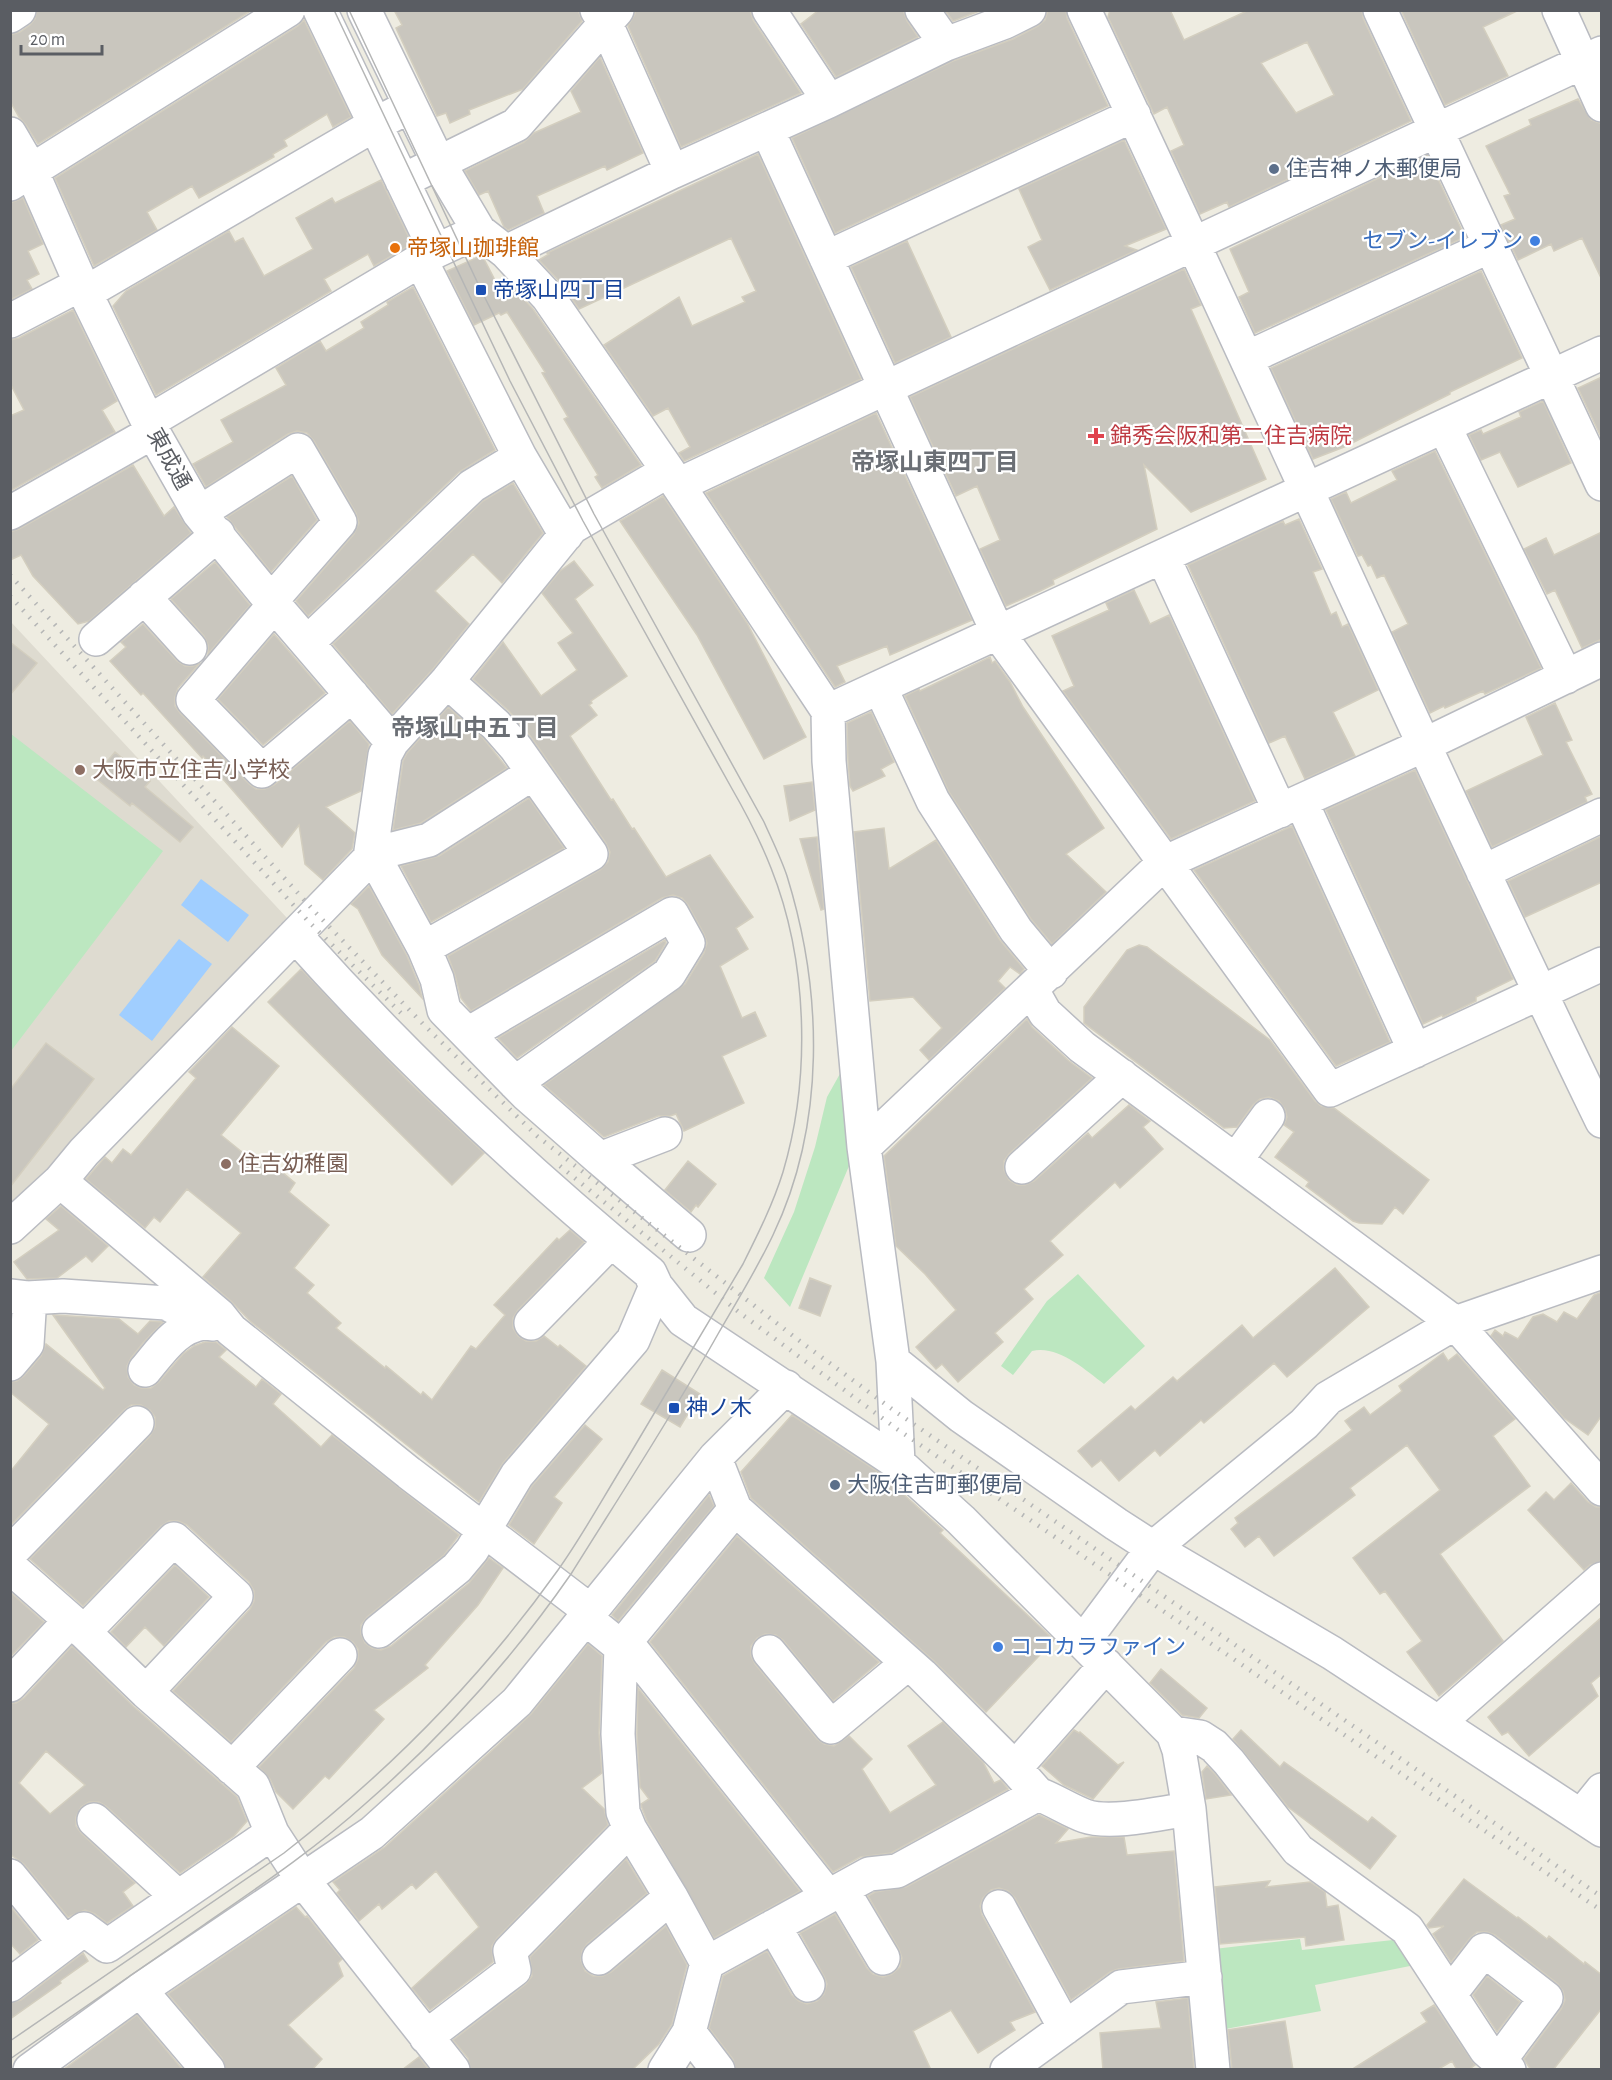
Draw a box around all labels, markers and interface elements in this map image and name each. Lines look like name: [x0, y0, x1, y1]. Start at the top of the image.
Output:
scale bar: [21, 18, 102, 56]
text: 20 m: [30, 31, 65, 49]
place label: 住吉神ノ木郵便局: [1286, 157, 1462, 180]
marker: 住吉神ノ木郵便局: [1267, 162, 1281, 176]
place label: セブン-イレブン: [1362, 229, 1523, 252]
marker: セブン-イレブン: [1528, 234, 1542, 248]
place label: 帝塚山珈琲館: [407, 236, 539, 259]
marker: 帝塚山珈琲館: [388, 241, 402, 255]
place label: 帝塚山四丁目: [493, 278, 625, 301]
marker: 帝塚山四丁目: [474, 283, 488, 297]
street label: 東成通: [143, 424, 195, 493]
place label: 錦秀会阪和第二住吉病院: [1110, 424, 1352, 447]
marker: 錦秀会阪和第二住吉病院: [1087, 427, 1105, 445]
district label: 帝塚山東四丁目: [851, 449, 1019, 475]
district label: 帝塚山中五丁目: [391, 715, 559, 741]
place label: 大阪市立住吉小学校: [92, 758, 290, 781]
marker: 大阪市立住吉小学校: [73, 763, 87, 777]
place label: 住吉幼稚園: [238, 1152, 348, 1175]
marker: 住吉幼稚園: [219, 1157, 233, 1171]
place label: 神ノ木: [686, 1396, 752, 1419]
marker: 神ノ木: [667, 1401, 681, 1415]
place label: 大阪住吉町郵便局: [847, 1473, 1023, 1496]
marker: 大阪住吉町郵便局: [828, 1478, 842, 1492]
place label: ココカラファイン: [1010, 1636, 1186, 1658]
marker: ココカラファイン: [991, 1640, 1005, 1654]

